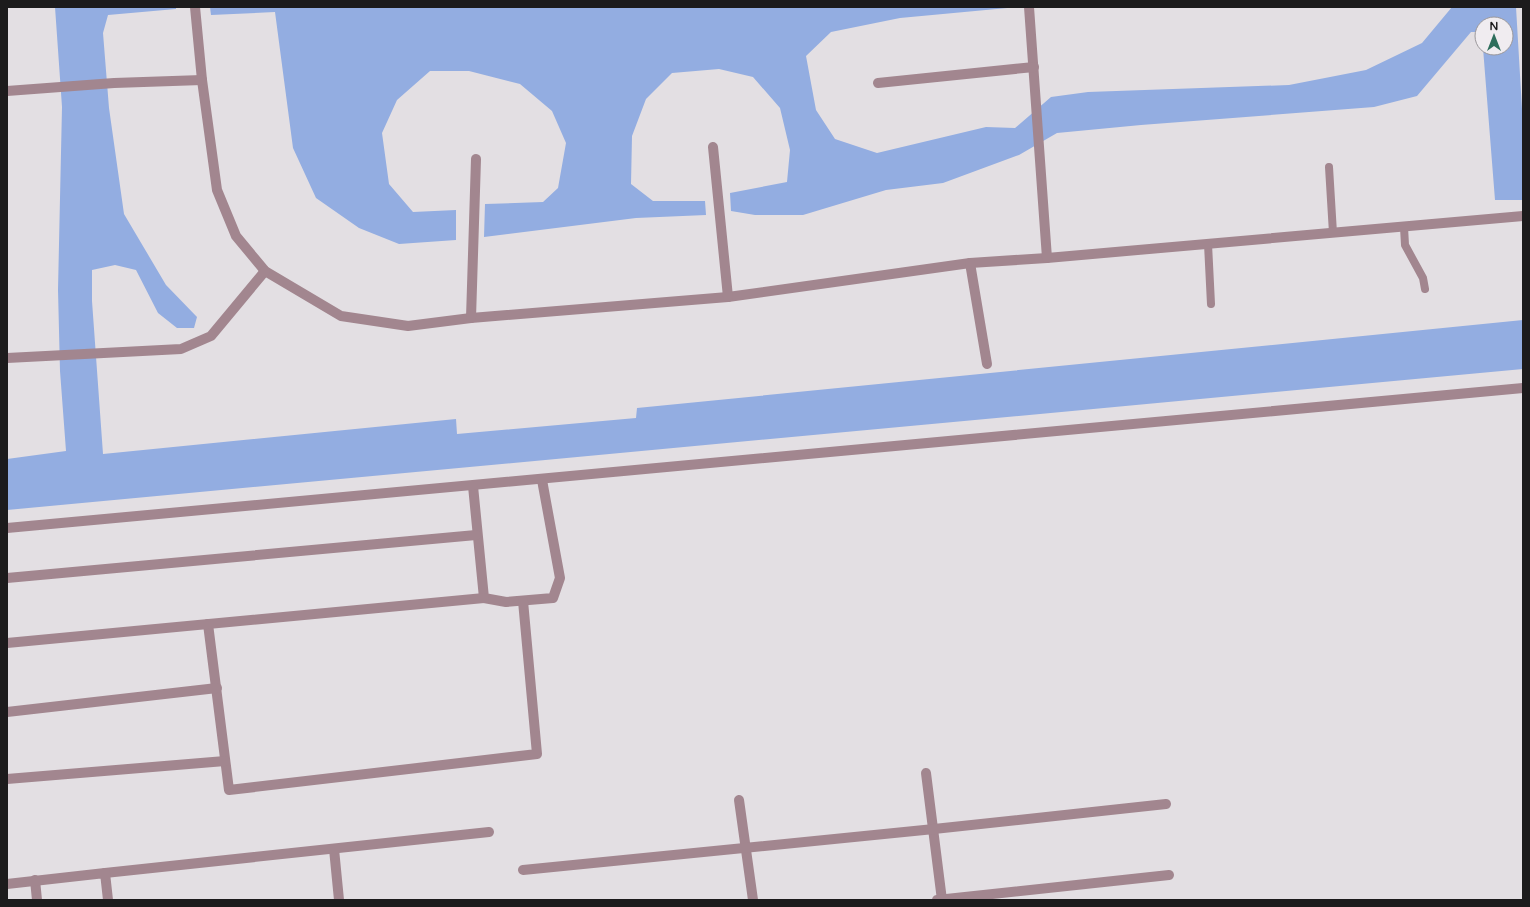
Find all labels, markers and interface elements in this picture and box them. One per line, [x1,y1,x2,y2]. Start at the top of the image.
north arrow [1474,16,1514,56]
text: N [1490,20,1498,33]

